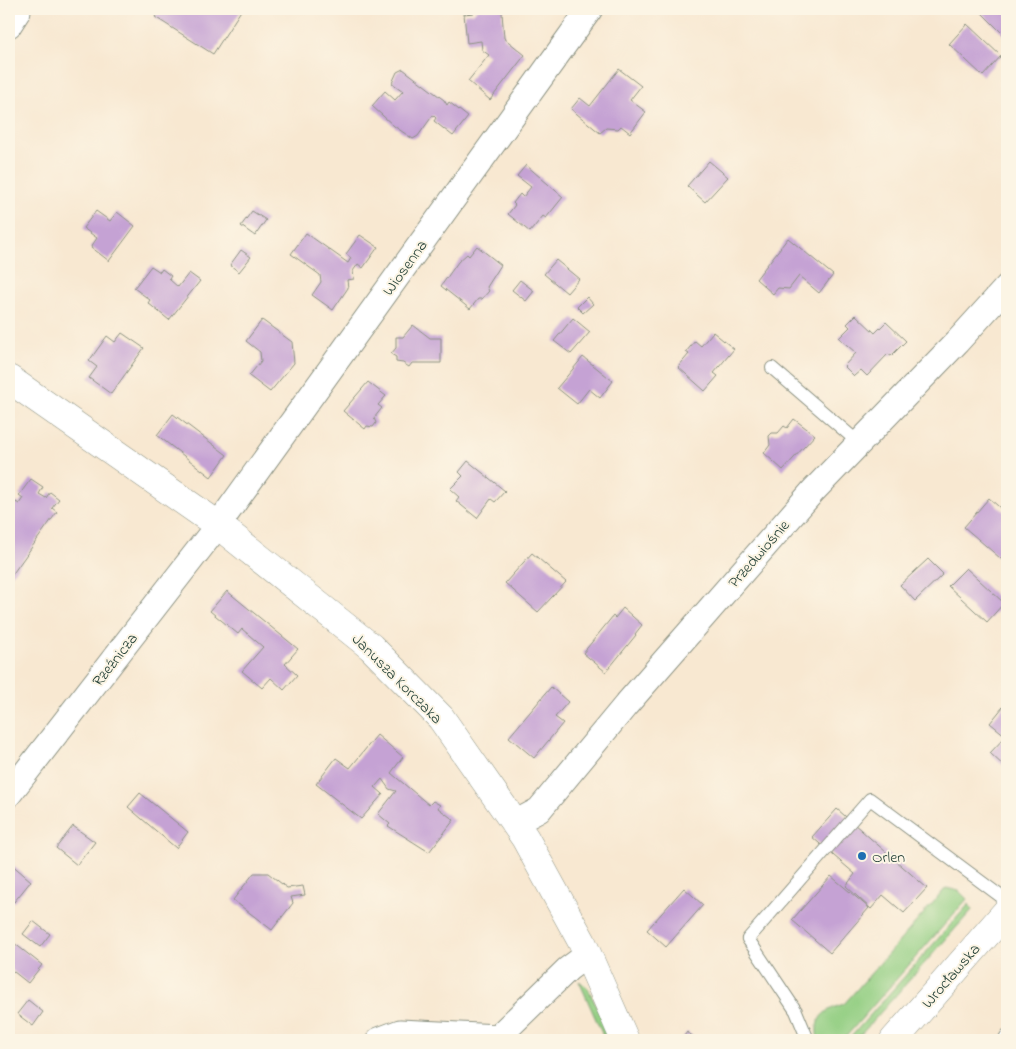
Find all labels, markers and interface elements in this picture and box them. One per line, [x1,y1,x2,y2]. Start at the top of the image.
street label: Wiosenna [377,235,434,301]
street label: Przedwiośnie [723,514,797,594]
street label: Rzeźnicza [87,628,144,692]
street label: Janusza Korczaka [346,628,448,730]
place label: Orlen [872,846,905,870]
marker: Orlen [856,850,868,862]
street label: Wrocławska [916,938,987,1014]

